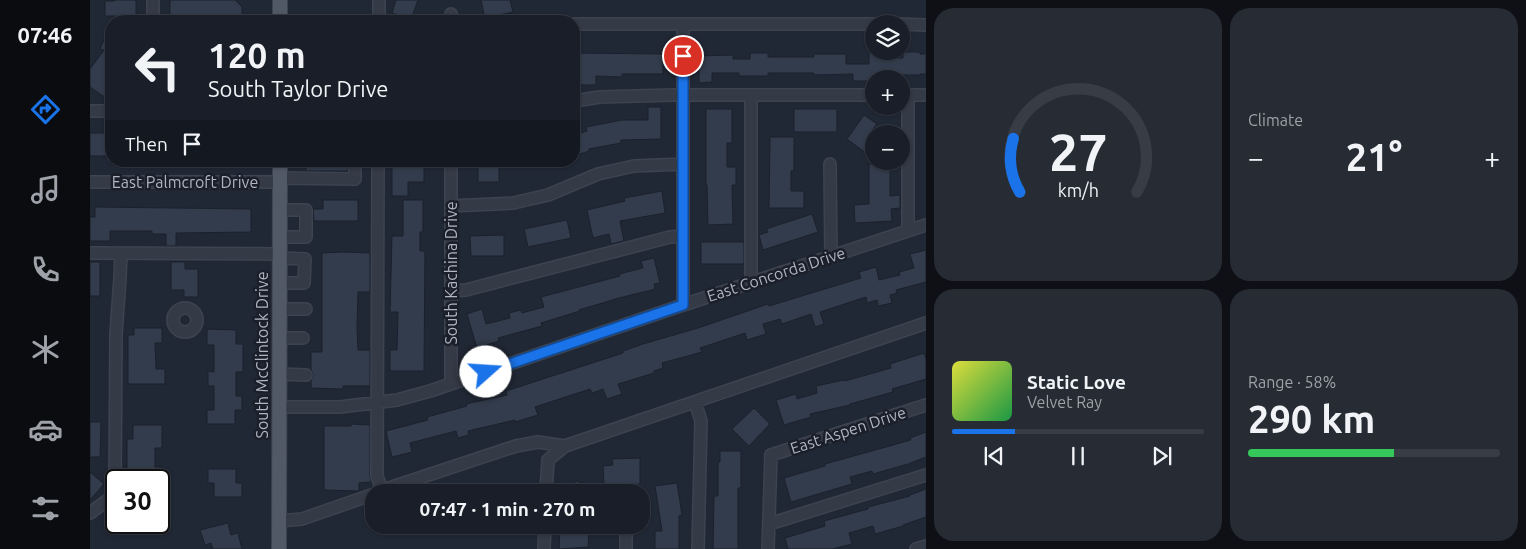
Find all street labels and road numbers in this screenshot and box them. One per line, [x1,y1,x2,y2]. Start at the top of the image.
street label: East Palmcroft Drive [112,173,258,191]
street label: South Kachina Drive [442,201,460,345]
street label: East Concorda Drive [705,243,847,305]
street label: South McClintock Drive [253,272,271,438]
street label: East Aspen Drive [788,403,908,457]

